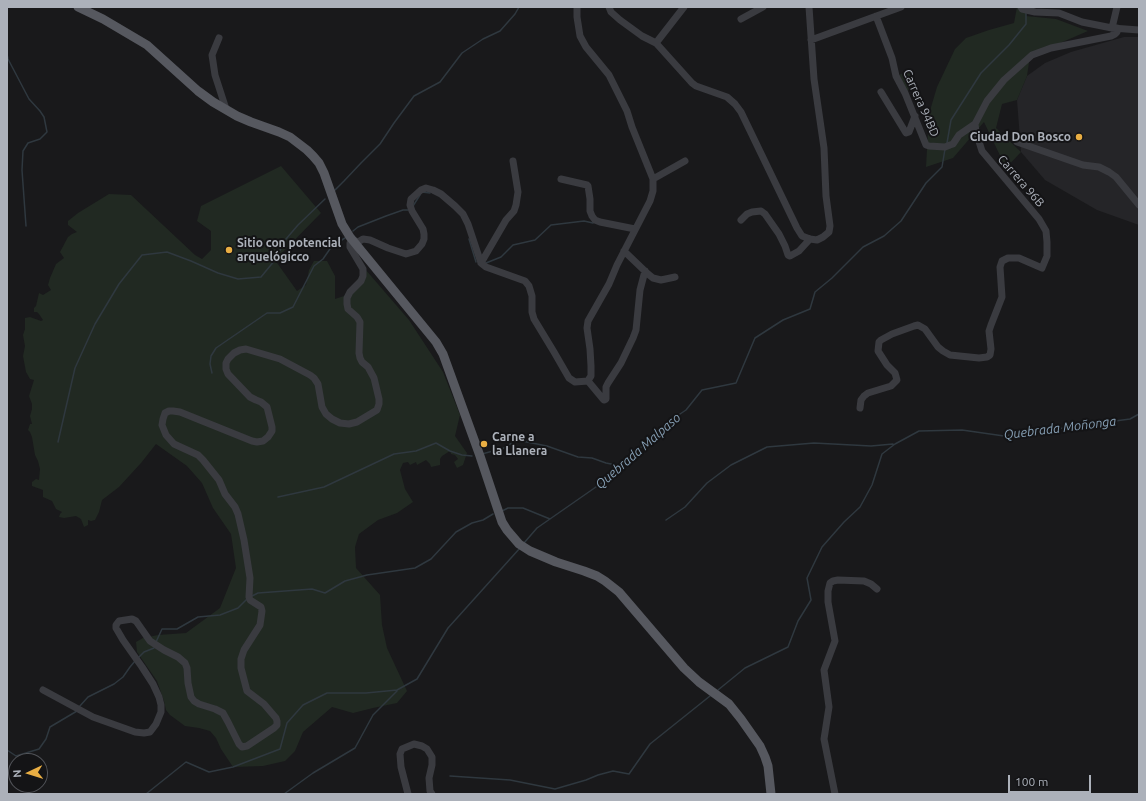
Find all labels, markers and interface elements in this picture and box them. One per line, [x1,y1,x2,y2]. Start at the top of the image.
street label: Carrera 94BD [900,67,942,139]
place label: Ciudad Don Bosco [970,130,1071,144]
marker: Ciudad Don Bosco [1074,132,1084,142]
street label: Carrera 96B [995,152,1047,210]
place label: Sitio con potencial arquelógicco [237,236,341,264]
marker: Sitio con potencial arquelógicco [224,245,234,255]
water label: Quebrada Malpaso [592,410,684,492]
water label: Quebrada Moñonga [1003,413,1117,443]
place label: Carne a la Llanera [492,430,547,458]
marker: Carne a la Llanera [479,439,489,449]
north arrow [8,753,48,793]
scale bar [1010,767,1093,793]
text: N [11,769,23,778]
text: 100 m [1015,775,1048,788]

